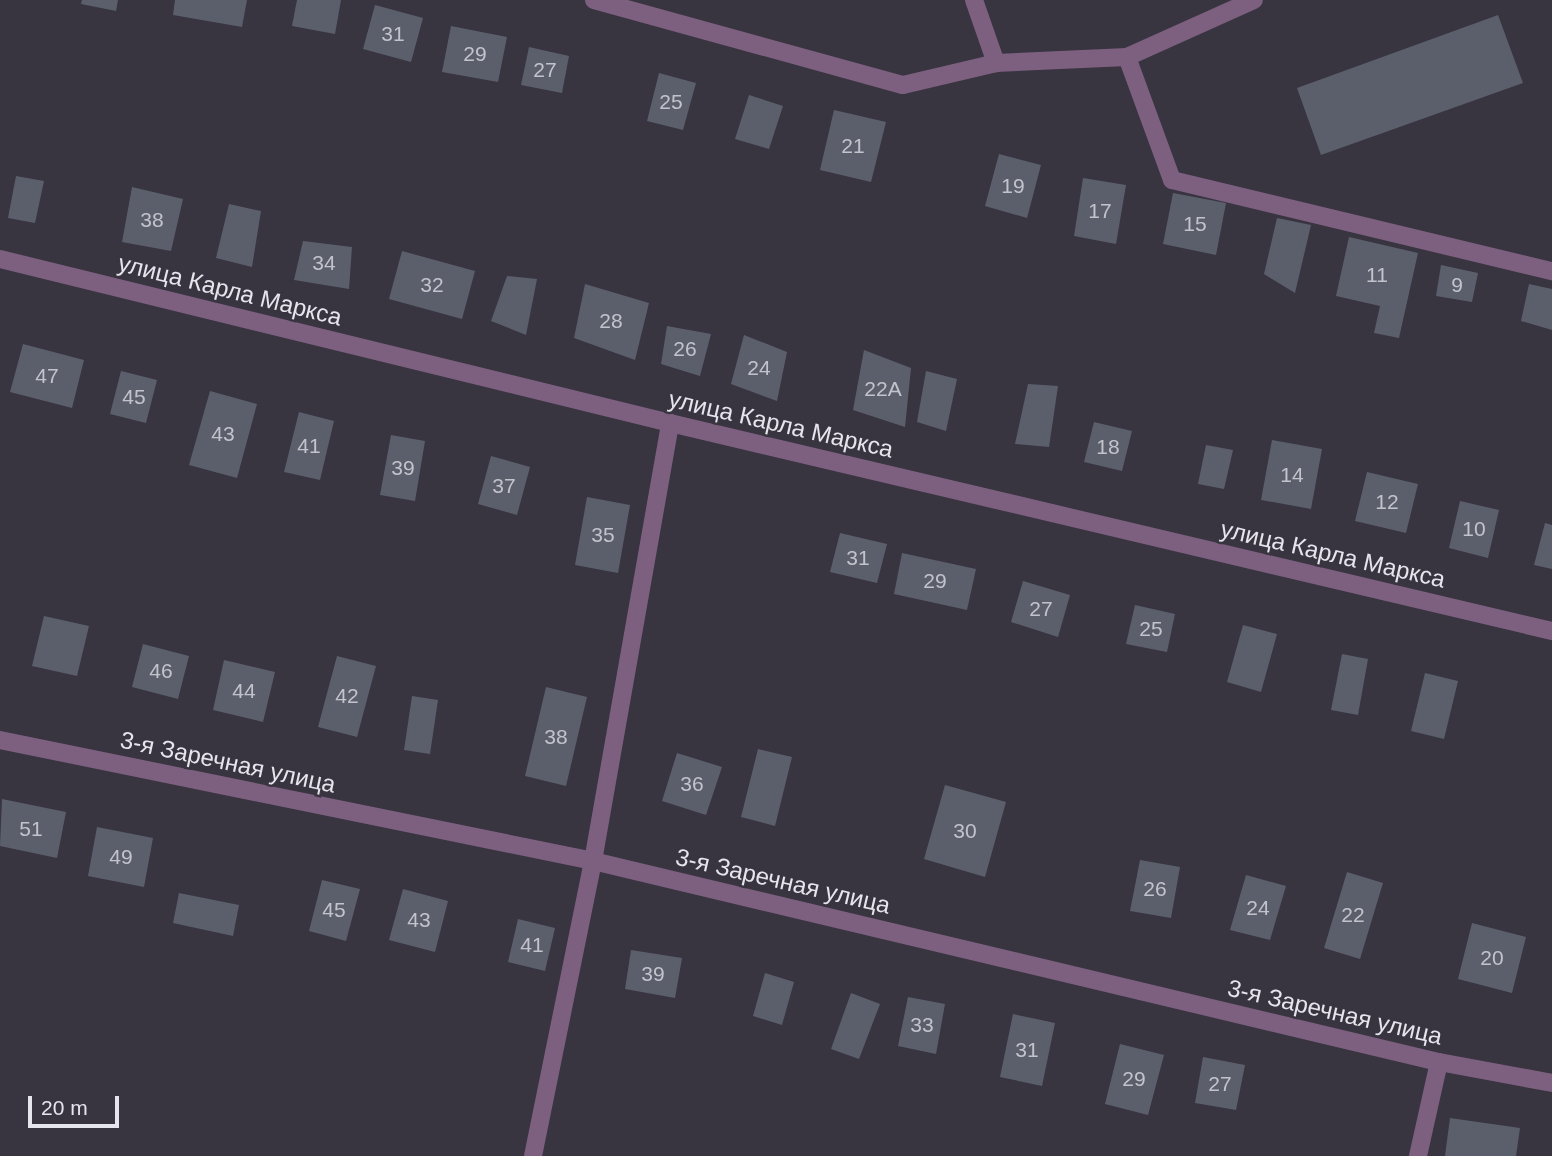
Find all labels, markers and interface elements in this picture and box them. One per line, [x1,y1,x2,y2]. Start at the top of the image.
house number: 31 [381,21,405,47]
house number: 29 [463,41,487,67]
house number: 27 [533,57,557,83]
house number: 25 [659,89,683,115]
house number: 21 [841,133,865,159]
house number: 19 [1001,173,1025,199]
house number: 17 [1088,198,1112,224]
house number: 38 [140,207,164,233]
house number: 15 [1183,211,1207,237]
street label: улица Карла Маркса [115,248,345,332]
house number: 34 [312,250,336,276]
house number: 11 [1366,262,1388,288]
house number: 32 [420,272,444,298]
house number: 9 [1451,272,1463,298]
house number: 28 [599,308,623,334]
house number: 26 [673,336,697,362]
house number: 24 [747,355,771,381]
house number: 47 [35,363,59,389]
house number: 22А [864,376,902,402]
house number: 45 [122,384,146,410]
street label: улица Карла Маркса [666,384,896,464]
house number: 43 [211,421,235,447]
house number: 41 [297,433,321,459]
house number: 18 [1096,434,1120,460]
house number: 39 [391,455,415,481]
house number: 14 [1280,462,1304,488]
house number: 37 [492,473,516,499]
house number: 12 [1375,489,1399,515]
street label: улица Карла Маркса [1218,514,1448,594]
house number: 10 [1462,516,1486,542]
house number: 35 [591,522,615,548]
house number: 31 [846,545,870,571]
house number: 29 [923,568,947,594]
house number: 27 [1029,596,1053,622]
house number: 25 [1139,616,1163,642]
house number: 46 [149,658,173,684]
house number: 44 [232,678,256,704]
house number: 42 [335,683,359,709]
house number: 38 [544,724,568,750]
street label: 3-я Заречная улица [118,725,338,799]
house number: 36 [680,771,704,797]
house number: 51 [19,816,43,842]
house number: 30 [953,818,977,844]
street label: 3-я Заречная улица [673,842,893,920]
house number: 49 [109,844,133,870]
house number: 26 [1143,876,1167,902]
house number: 24 [1246,895,1270,921]
house number: 45 [322,897,346,923]
house number: 22 [1341,902,1365,928]
house number: 43 [407,907,431,933]
house number: 41 [520,932,544,958]
house number: 20 [1480,945,1504,971]
house number: 39 [641,961,665,987]
street label: 3-я Заречная улица [1225,973,1445,1051]
house number: 33 [910,1012,934,1038]
house number: 31 [1015,1037,1039,1063]
house number: 29 [1122,1066,1146,1092]
house number: 27 [1208,1071,1232,1097]
scale bar [32,1082,122,1126]
text: 20 m [41,1096,88,1119]

